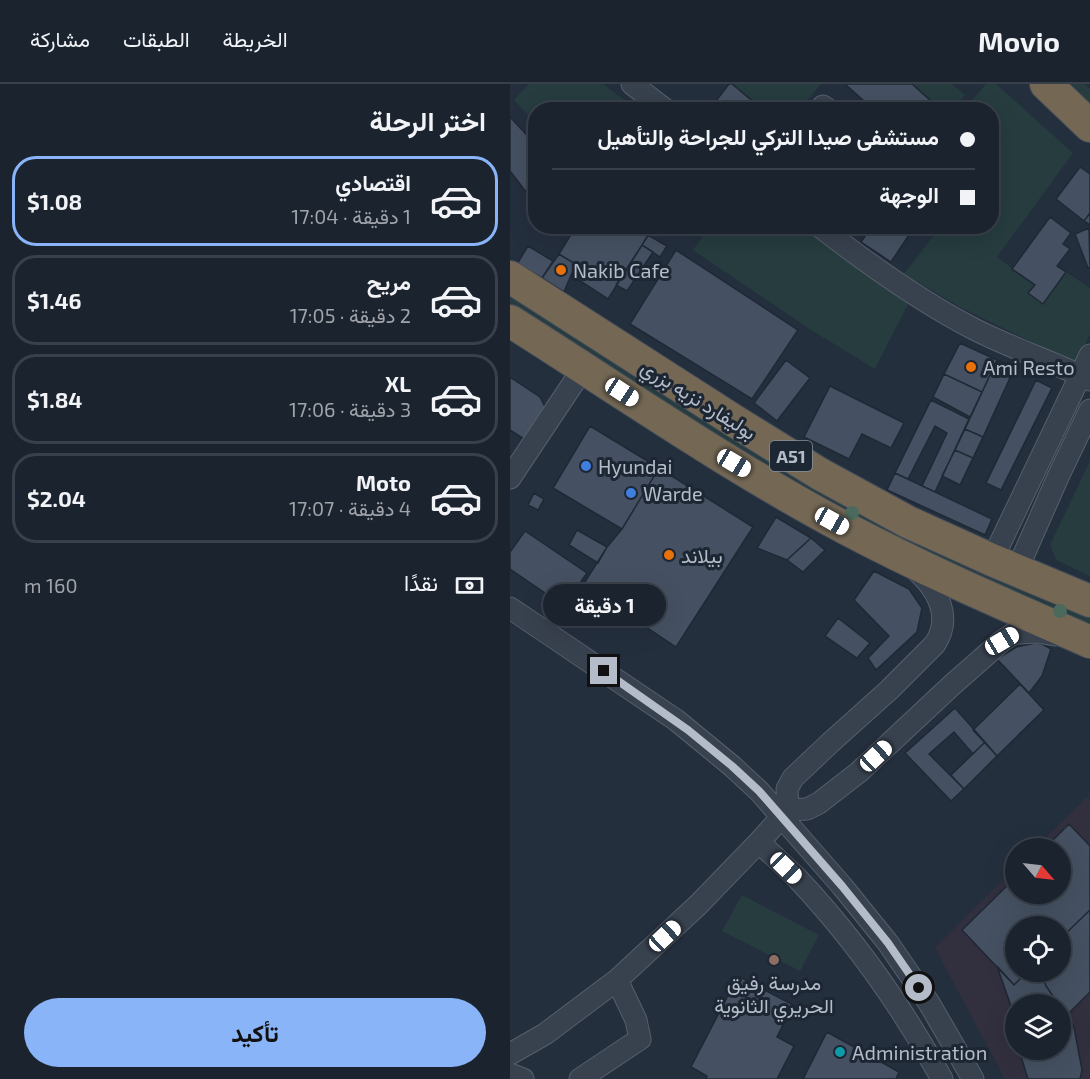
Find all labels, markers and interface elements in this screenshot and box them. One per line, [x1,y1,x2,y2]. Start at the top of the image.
text: Movio [978,24,1060,58]
text: مشاركة [30,26,90,51]
text: الطبقات [123,26,190,51]
text: الخريطة [223,26,288,51]
text: اختر الرحلة [369,104,486,136]
text: مستشفى صيدا التركي للجراحة والتأهيل [598,123,939,149]
text: اقتصادي [335,169,411,195]
icon: car [429,174,483,228]
text: الوجهة [879,181,939,207]
text: $1.08 [27,188,82,214]
text: 1 دقيقة · 17:04 [291,204,411,228]
place label: Nakib Cafe [573,258,670,282]
marker: Nakib Cafe [554,263,568,277]
text: مريح [367,268,411,294]
icon: car [429,273,483,327]
text: $1.46 [27,287,82,313]
text: 2 دقيقة · 17:05 [290,303,411,327]
street label: بوليفارد نزيه بزري [634,354,761,449]
place label: Ami Resto [983,355,1075,379]
marker: Ami Resto [964,360,978,374]
text: XL [385,370,411,396]
icon: car [429,372,483,426]
car [602,375,642,409]
text: $1.84 [27,386,82,412]
text: 3 دقيقة · 17:06 [289,397,411,421]
road number: A51 [770,441,812,471]
car [714,446,754,480]
place label: Hyundai [598,454,672,478]
marker: Hyundai [579,459,593,473]
text: Moto [356,469,411,495]
icon: car [429,471,483,525]
place label: Warde [643,481,703,505]
text: $2.04 [27,485,86,511]
marker: Warde [624,486,638,500]
text: 4 دقيقة · 17:07 [289,496,411,520]
car [812,504,852,538]
place label: بيلاند [681,543,723,568]
marker: بيلاند [662,548,676,562]
text: نقدًا [404,569,438,595]
icon: cash [453,569,486,602]
text: 160 m [24,573,77,597]
callout: 1 دقيقة [542,584,666,626]
text: 1 دقيقة [574,593,635,617]
car [982,624,1022,658]
route end [590,657,617,684]
car [857,737,895,775]
north arrow [1005,838,1071,904]
map controls [1005,838,1071,1060]
car [767,849,805,887]
button: locate [1005,916,1071,982]
car [646,917,684,955]
marker: مدرسة رفيق الحريري الثانوية [767,953,781,967]
place label: مدرسة رفيق الحريري الثانوية [714,970,834,1023]
route start [905,974,932,1001]
button: layers [1005,994,1071,1060]
button: تأكيد [24,998,486,1067]
place label: Administration [852,1040,987,1064]
marker: Administration [833,1045,847,1059]

